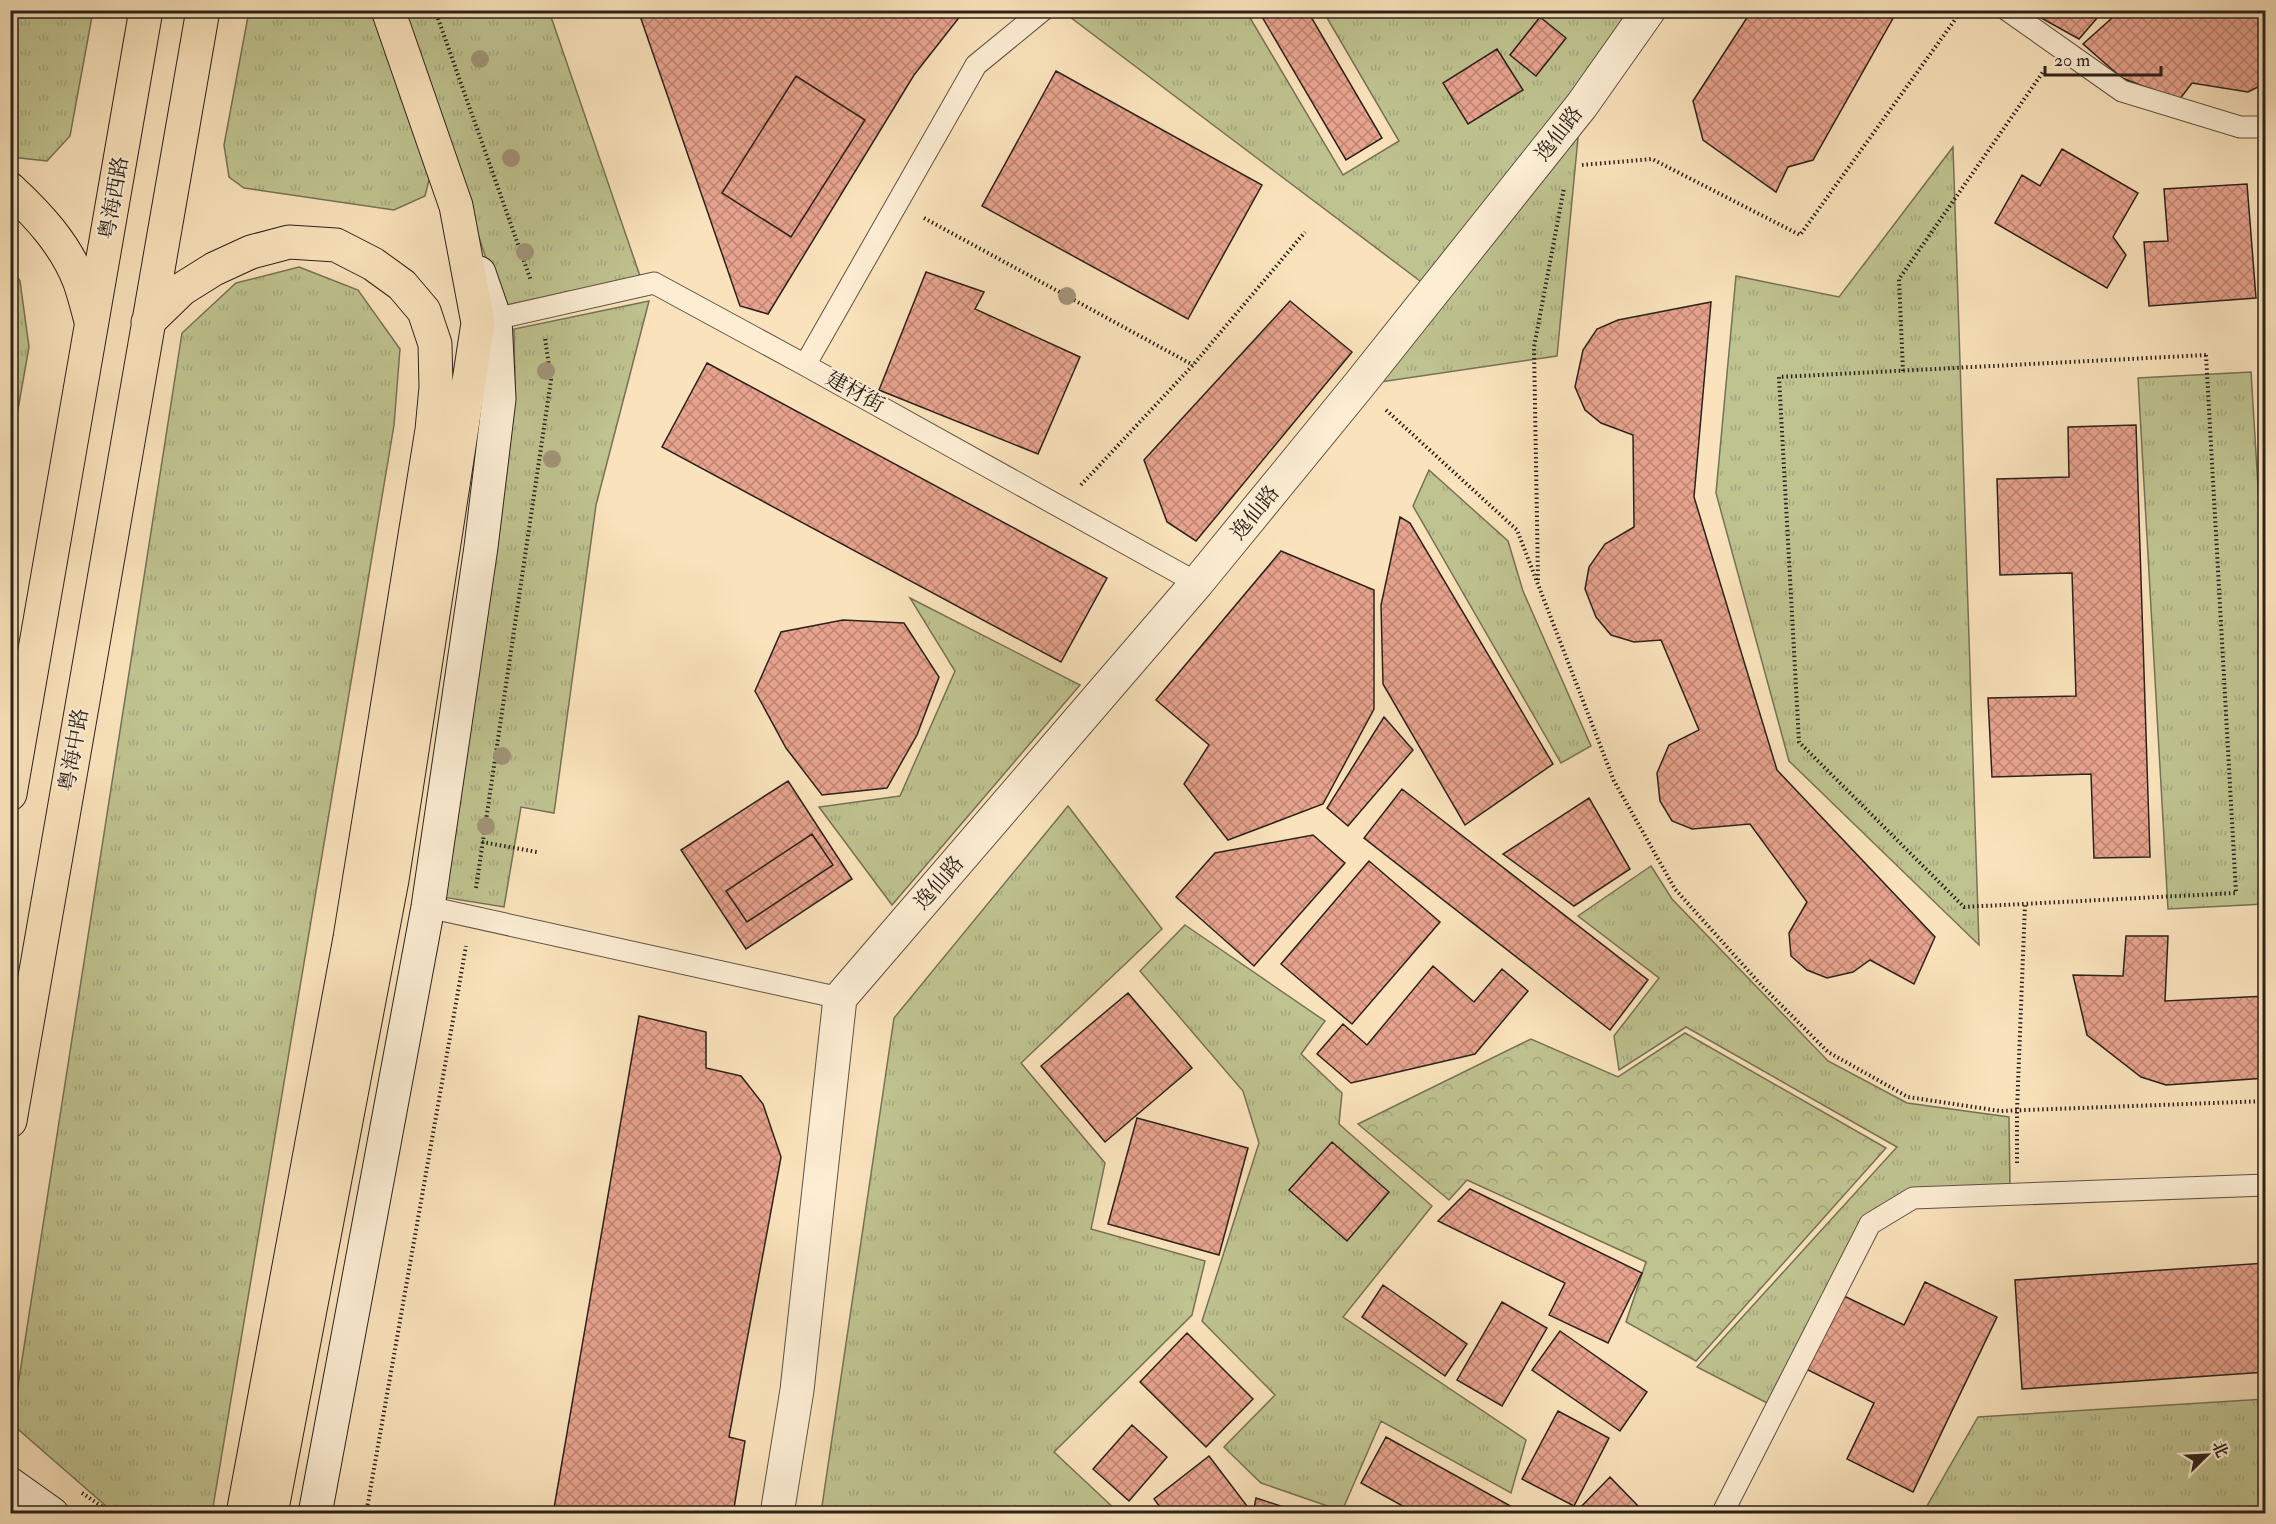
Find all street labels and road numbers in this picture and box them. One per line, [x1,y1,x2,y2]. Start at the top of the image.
street label: 逸仙路 [1529,101,1589,167]
street label: 粤海西路 [93,154,135,242]
street label: 建材街 [821,365,889,419]
street label: 逸仙路 [1225,480,1285,546]
street label: 粤海中路 [53,706,95,794]
street label: 逸仙路 [908,850,970,916]

